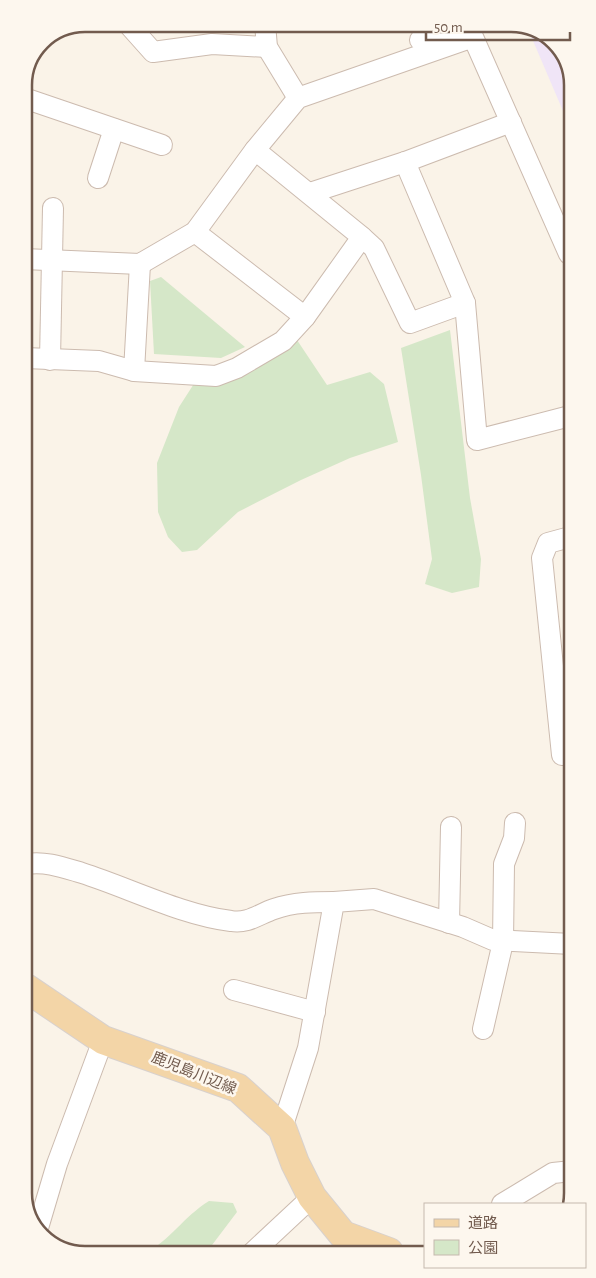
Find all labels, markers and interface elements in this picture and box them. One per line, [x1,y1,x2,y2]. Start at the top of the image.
scale bar [426,10,570,42]
text: 50 m [434,20,463,35]
street label: 鹿児島川辺線 [149,1049,239,1097]
legend [424,1203,586,1268]
text: 道路 [468,1215,498,1231]
text: 公園 [468,1240,498,1256]

